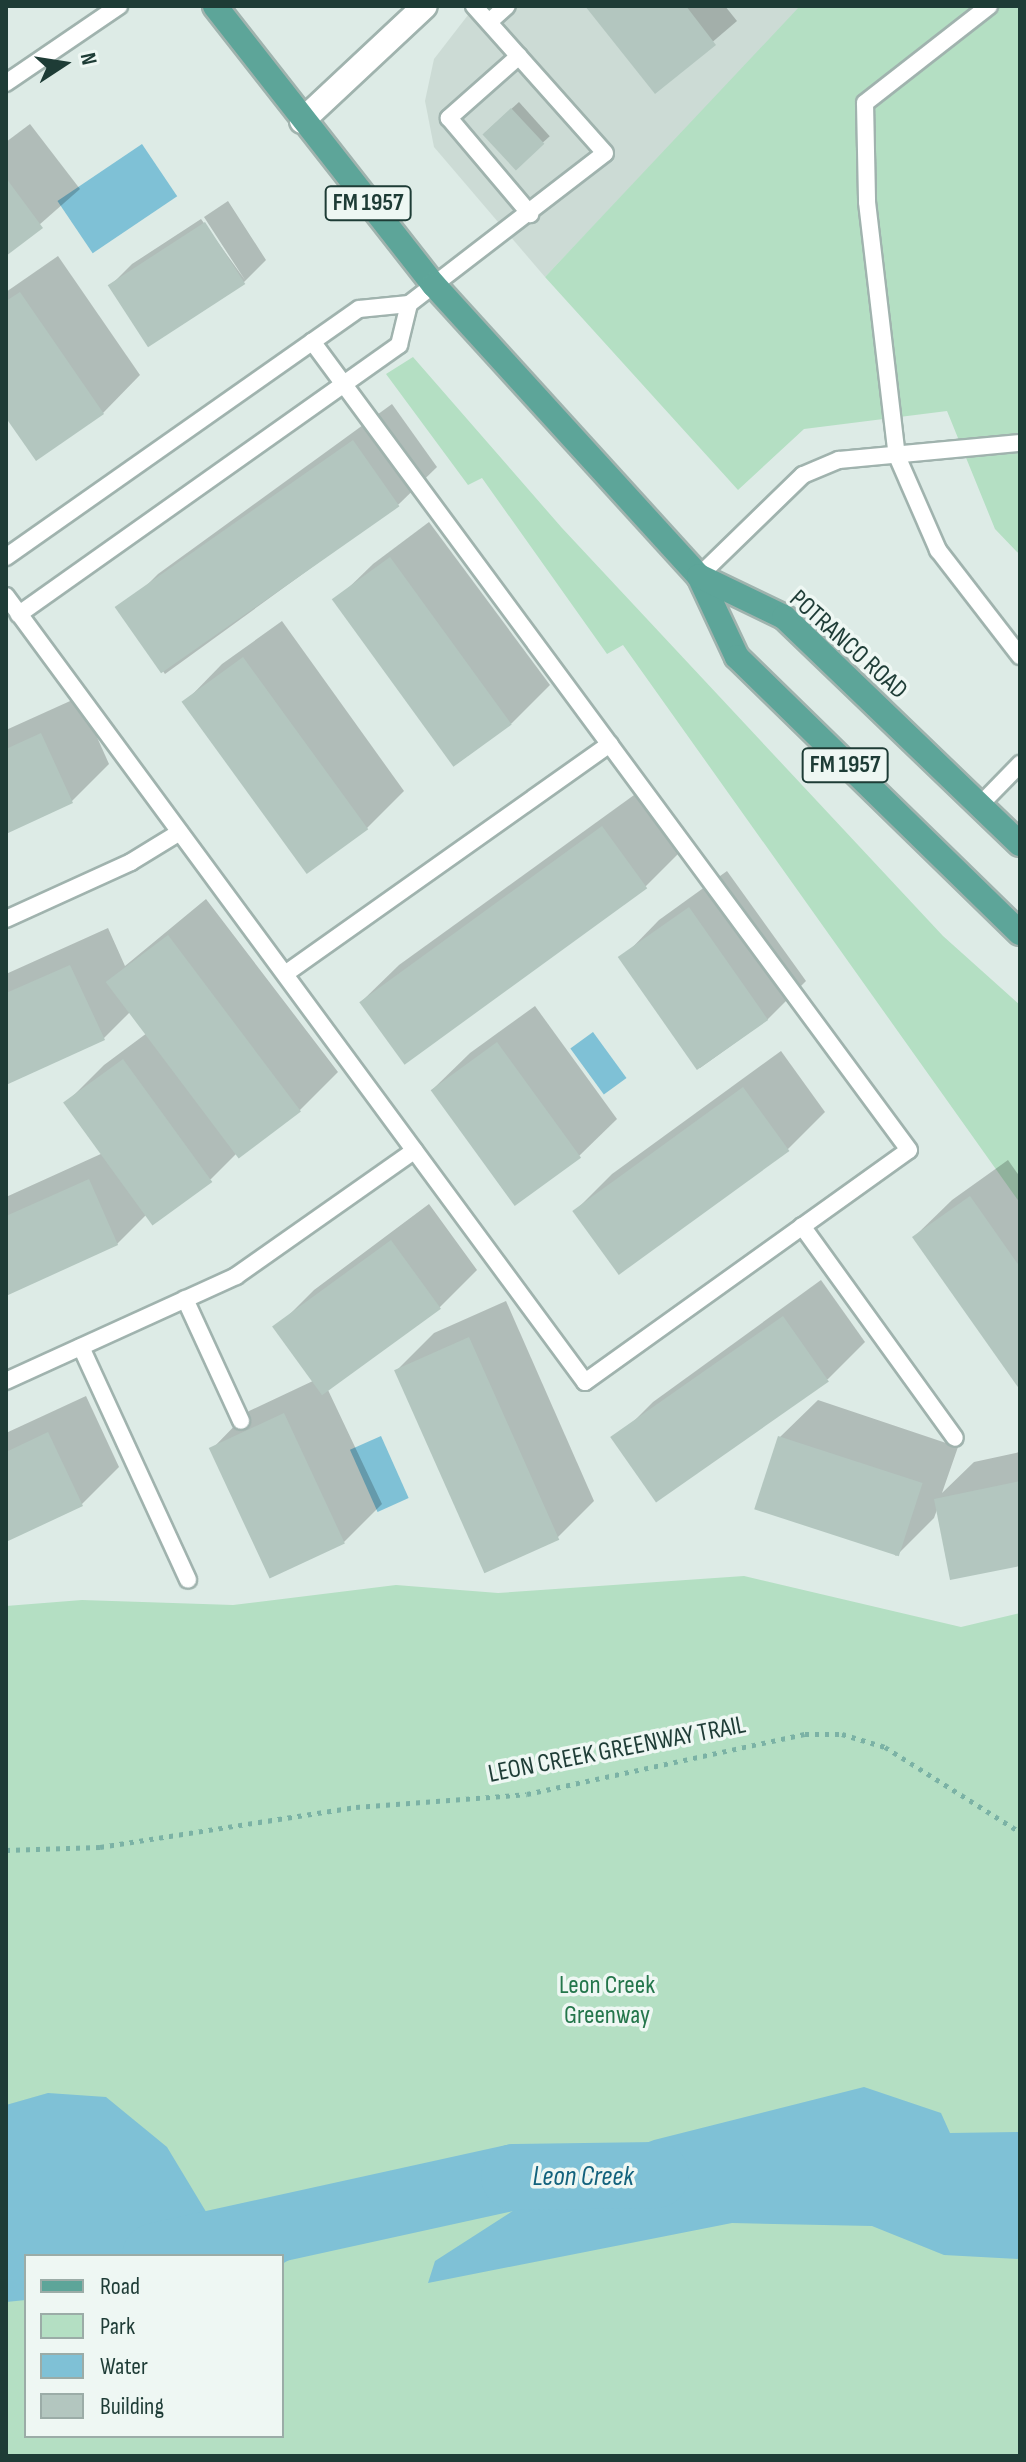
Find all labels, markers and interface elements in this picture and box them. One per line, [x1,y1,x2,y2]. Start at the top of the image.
north arrow [24,24,104,104]
text: N [74,50,102,67]
road number: FM 1957 [324,183,412,223]
street label: POTRANCO ROAD [783,584,913,706]
road number: FM 1957 [801,745,889,785]
street label: LEON CREEK GREENWAY TRAIL [486,1710,748,1790]
park label: Leon Creek Greenway [559,1970,655,2032]
water label: Leon Creek [532,2160,634,2194]
legend [24,2254,284,2438]
text: Road [100,2272,140,2301]
text: Park [100,2312,135,2341]
text: Water [100,2352,148,2381]
text: Building [100,2392,164,2421]

